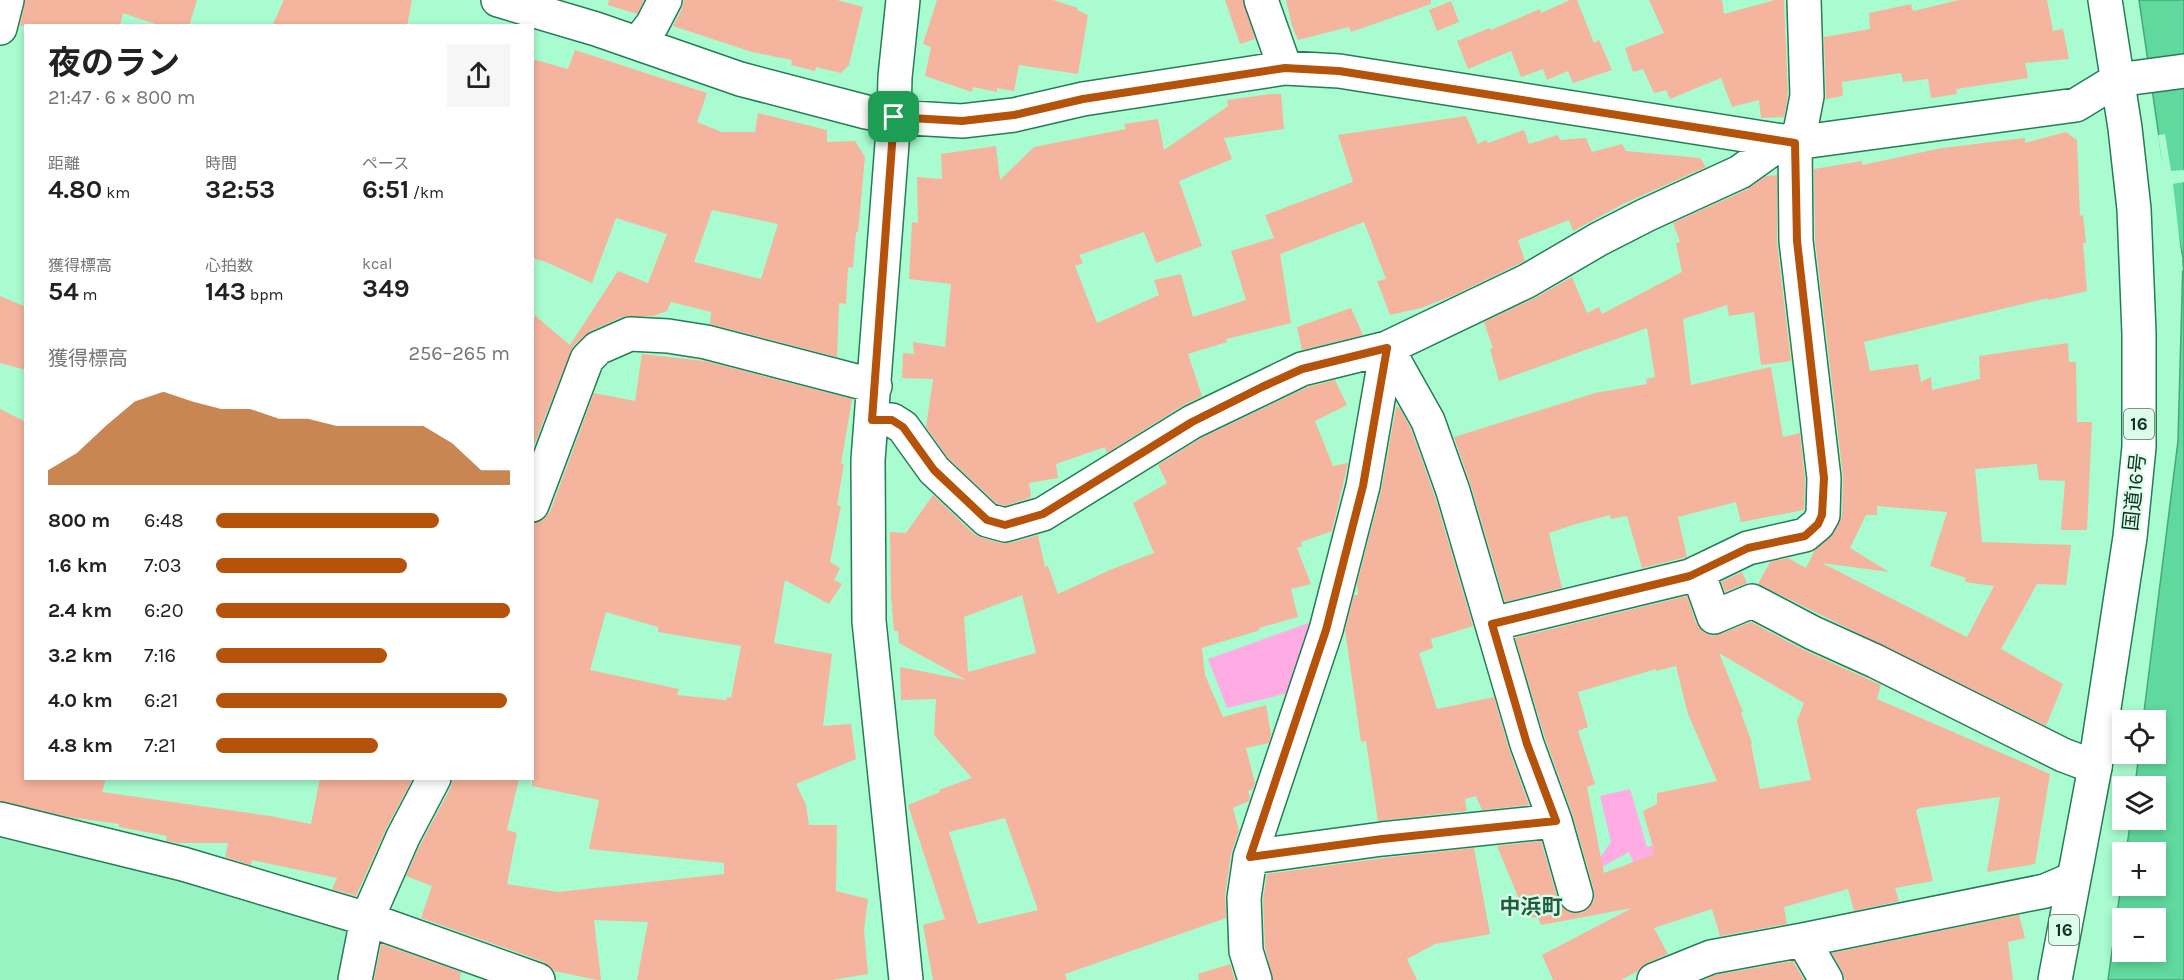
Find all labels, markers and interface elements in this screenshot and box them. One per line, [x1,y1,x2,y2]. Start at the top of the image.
text: 夜のラン [48,44,180,82]
button: share [447,44,510,107]
text: 21:47 · 6 × 800 m [48,86,195,109]
pin [868,91,919,142]
icon: arrive [877,100,910,133]
text: 距離 [48,154,80,173]
text: 時間 [205,154,237,173]
text: ペース [362,154,409,173]
text: 4.80 [48,174,102,205]
text: 32:53 [205,174,275,205]
text: 6:51 [362,174,409,205]
text: km [102,183,130,202]
text: /km [409,183,444,202]
text: kcal [362,254,393,273]
text: 獲得標高 [48,256,112,275]
text: 心拍数 [205,256,253,275]
text: 349 [362,273,410,304]
text: 54 [48,276,79,307]
text: 143 [205,276,246,307]
text: m [79,285,97,304]
text: bpm [246,285,284,304]
text: 256–265 m [408,342,510,365]
text: 獲得標高 [48,347,128,370]
road number: 16 [2124,409,2154,439]
street label: 国道16号 [2119,452,2150,532]
text: 800 m [48,509,110,532]
text: 6:48 [144,509,184,532]
text: 1.6 km [48,554,107,577]
text: 7:03 [144,554,182,577]
text: 2.4 km [48,599,112,622]
text: 6:20 [144,599,184,622]
text: 3.2 km [48,644,113,667]
text: 7:16 [144,644,176,667]
text: 4.0 km [48,689,113,712]
text: 6:21 [144,689,178,712]
map controls [2112,710,2166,962]
button: locate [2112,710,2166,764]
text: 4.8 km [48,734,113,757]
text: 7:21 [144,734,176,757]
button: layers [2112,776,2166,830]
button: + [2112,842,2166,896]
district label: 中浜町 [1500,895,1563,919]
button: − [2112,908,2166,962]
road number: 16 [2049,915,2079,945]

